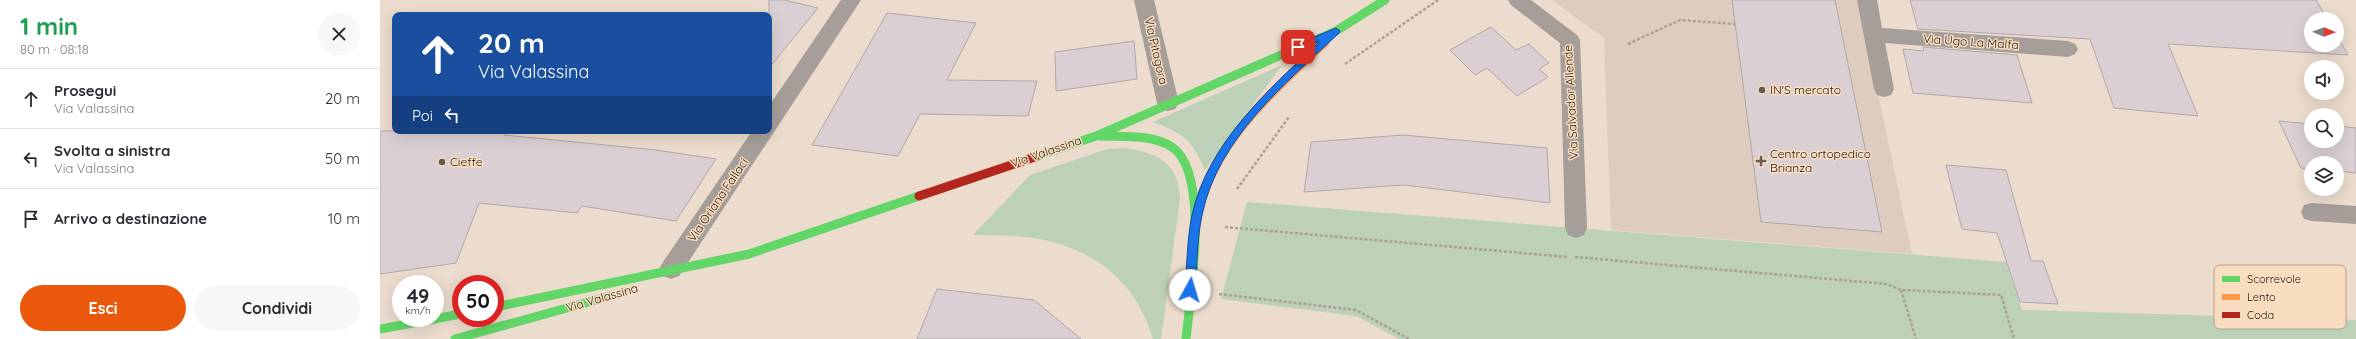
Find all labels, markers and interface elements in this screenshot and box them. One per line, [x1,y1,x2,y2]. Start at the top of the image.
text: 1 min [20,11,78,41]
north arrow [2304,12,2344,52]
map controls [2304,12,2344,196]
button: close [318,13,360,55]
street label: Via Pitagora [1141,16,1171,86]
text: 20 m [478,25,545,60]
icon: ahead [412,28,464,80]
pin [1281,30,1315,64]
street label: Via Ugo La Malfa [1923,31,2019,52]
icon: arrive [1287,36,1309,58]
text: 80 m · 08:18 [20,41,89,57]
street label: Via Salvador Allende [1560,44,1581,160]
text: Via Valassina [478,60,589,83]
button: sound [2304,60,2344,100]
text: Prosegui [54,81,116,100]
place label: IN'S mercato [1770,82,1841,97]
marker: IN'S mercato [1757,85,1767,95]
icon: ahead [20,88,42,110]
text: 20 m [325,89,360,108]
text: Via Valassina [54,100,134,116]
icon: left [441,104,463,126]
text: Poi [412,106,433,125]
button: search [2304,108,2344,148]
street label: Via Valassina [1008,132,1083,171]
text: Svolta a sinistra [54,141,170,160]
place label: Centro ortopedico Brianza [1770,146,1871,175]
icon: left [20,148,42,170]
text: 50 m [325,149,360,168]
place label: Cieffe [450,154,483,169]
street label: Via Oriana Fallaci [684,155,751,244]
marker: Centro ortopedico Brianza [1755,155,1767,167]
button: layers [2304,156,2344,196]
marker: Cieffe [437,157,447,167]
text: Via Valassina [54,160,134,176]
icon: arrive [20,208,42,230]
text: Arrivo a destinazione [54,209,207,228]
text: 10 m [328,209,360,228]
legend [2214,265,2346,329]
position arrow [1169,269,1211,311]
text: Scorrevole [2247,272,2301,286]
speed limit sign: 50 [452,275,504,327]
street label: Via Valassina [564,280,640,315]
text: 49 [407,283,429,308]
button: Esci [20,285,186,331]
button: Condividi [194,285,360,331]
text: Lento [2247,290,2276,304]
text: km/h [405,304,431,317]
text: Coda [2247,308,2274,322]

